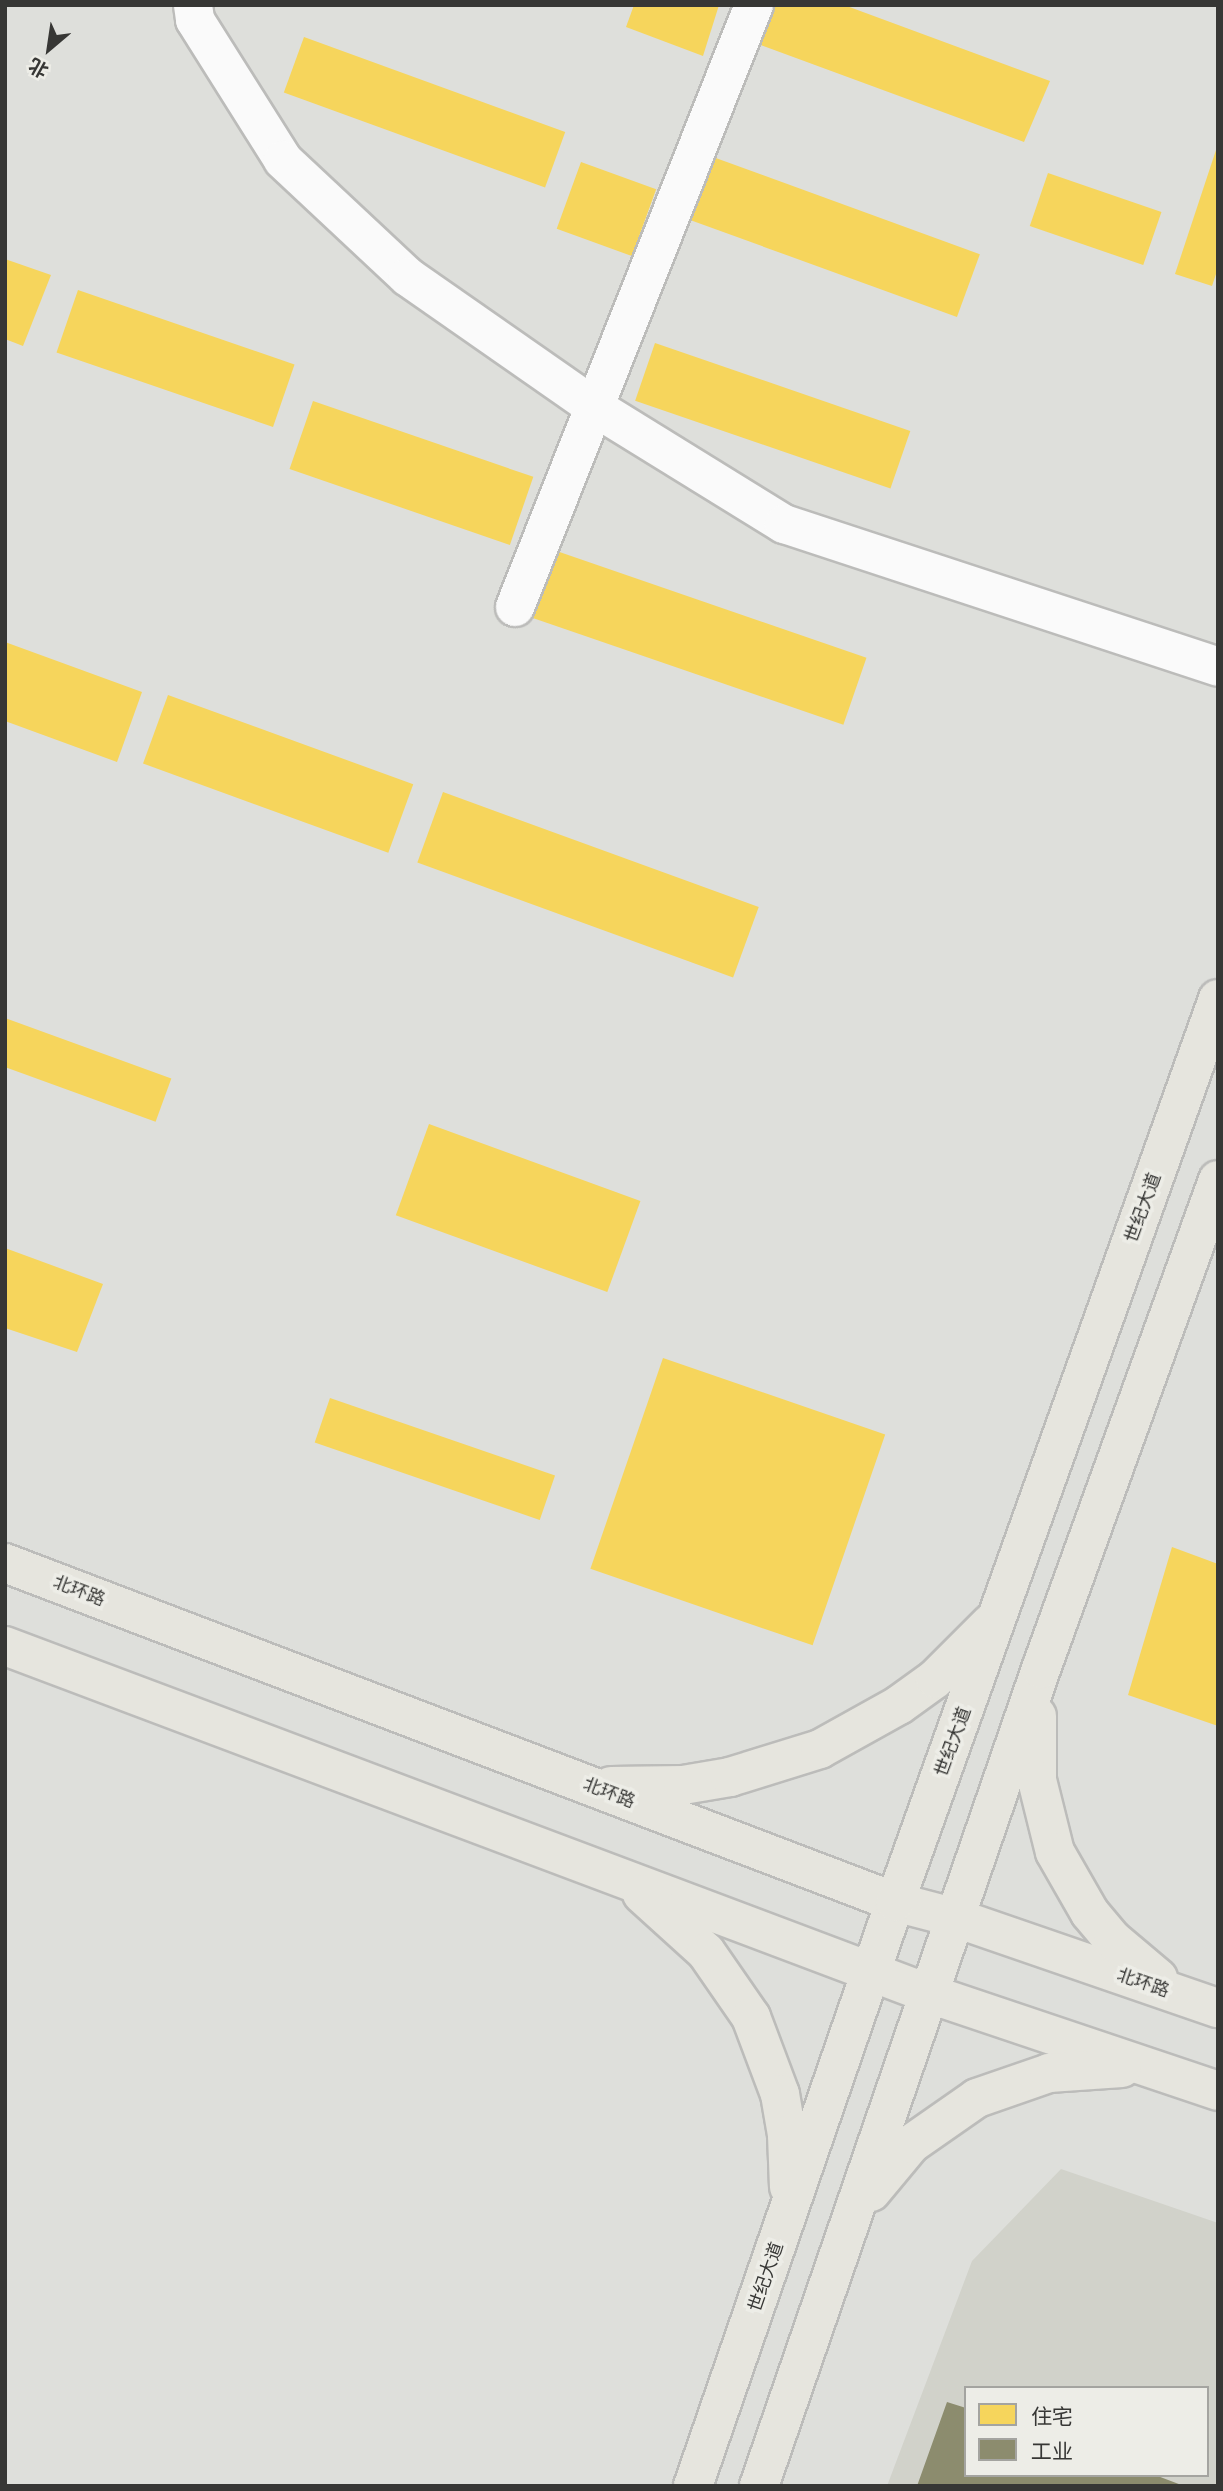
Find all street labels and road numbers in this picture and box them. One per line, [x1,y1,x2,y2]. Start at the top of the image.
street label: 世纪大道 [1121,1170,1165,1246]
street label: 北环路 [50,1571,108,1611]
street label: 世纪大道 [931,1704,975,1780]
street label: 北环路 [580,1773,638,1813]
street label: 北环路 [1114,1964,1172,2002]
street label: 世纪大道 [744,2239,788,2315]

